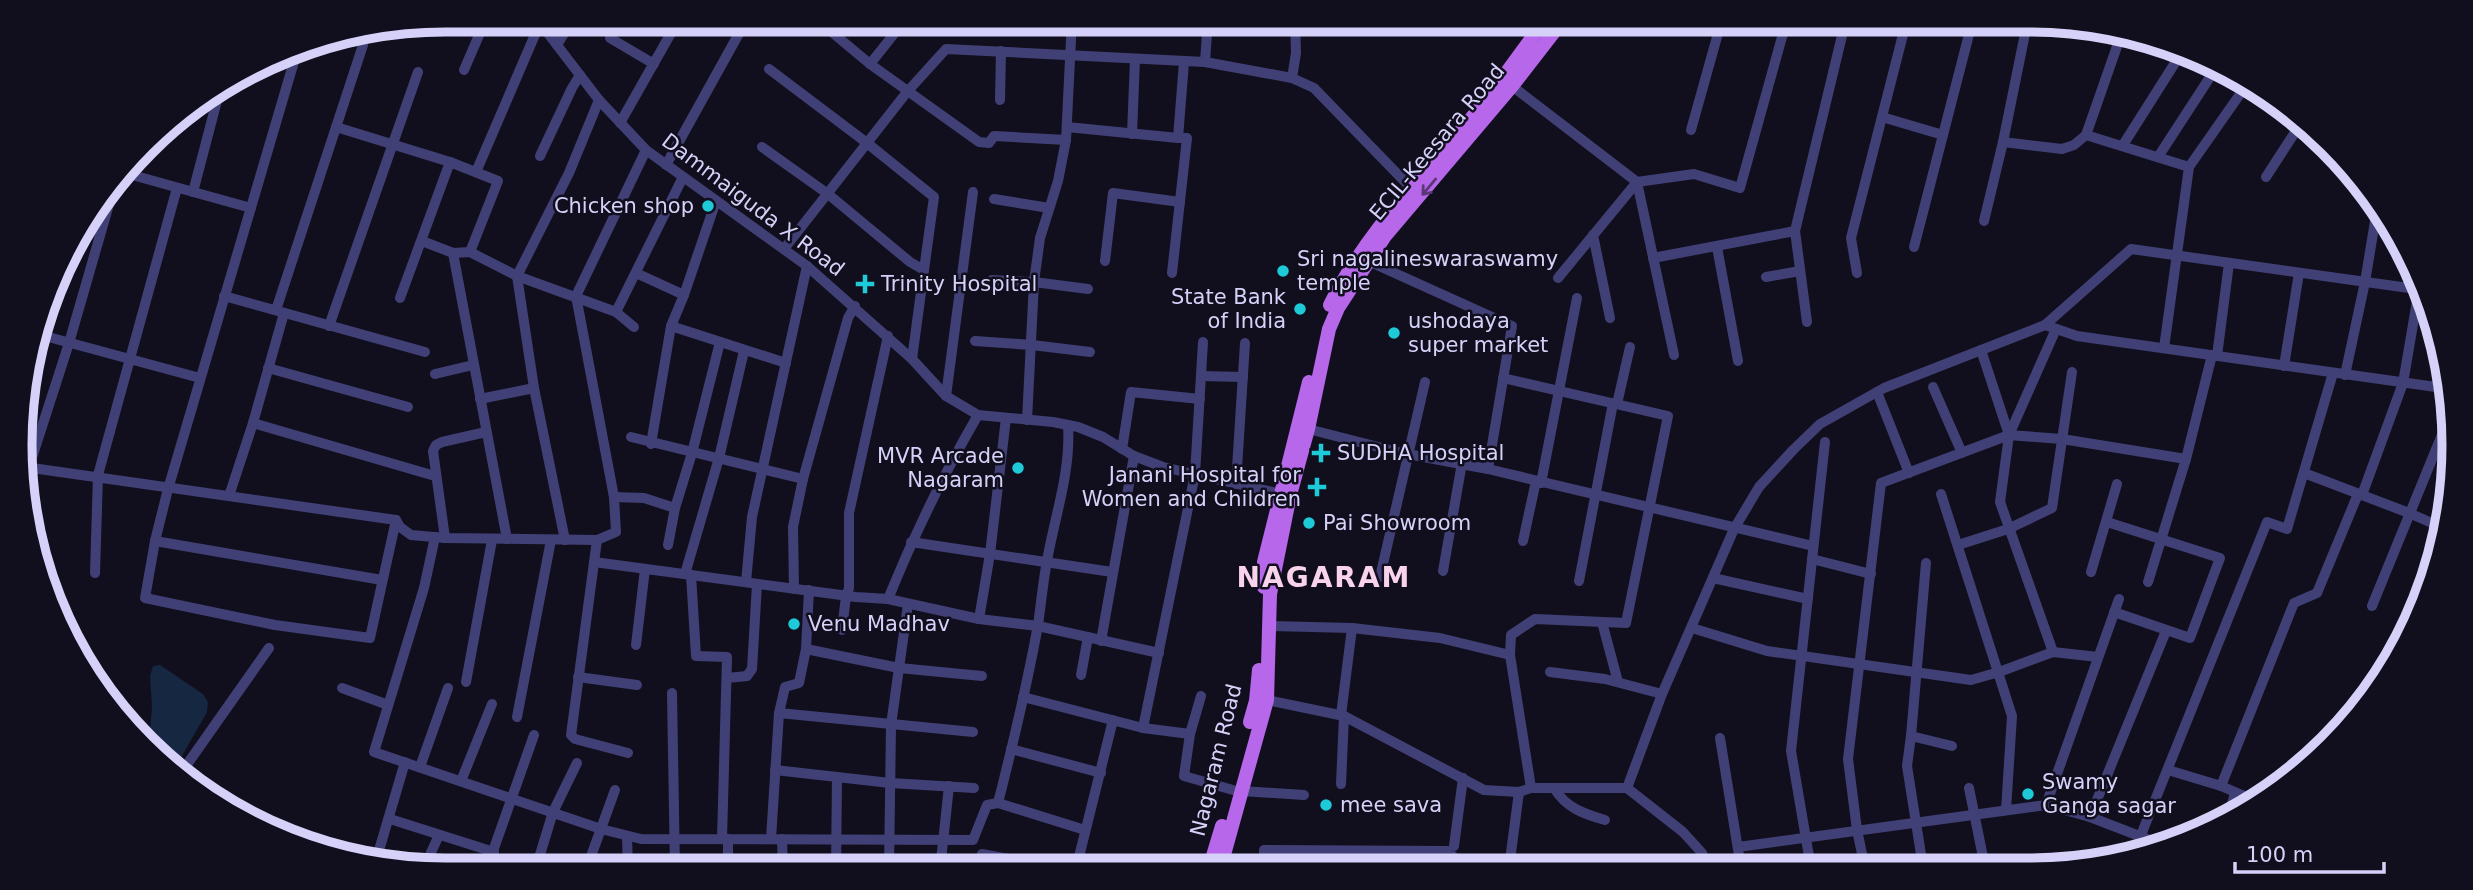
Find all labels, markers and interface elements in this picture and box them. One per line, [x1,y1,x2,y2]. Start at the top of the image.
street label: ECIL-Keesara Road [1365,59,1509,225]
street label: Dammaiguda X Road [657,129,849,281]
one-way arrow [1421,177,1436,195]
place label: Chicken shop [554,194,694,218]
marker: Chicken shop [700,198,716,214]
place label: Sri nagalineswaraswamy temple [1297,247,1558,295]
marker: Sri nagalineswaraswamy temple [1275,263,1291,279]
place label: Trinity Hospital [880,272,1037,296]
marker: Trinity Hospital [855,274,875,294]
place label: State Bank of India [1171,285,1287,333]
marker: State Bank of India [1292,301,1308,317]
place label: ushodaya super market [1408,309,1548,357]
marker: ushodaya super market [1386,325,1402,341]
place label: SUDHA Hospital [1337,441,1504,465]
marker: SUDHA Hospital [1311,443,1331,463]
place label: MVR Arcade Nagaram [877,444,1004,492]
marker: MVR Arcade Nagaram [1010,460,1026,476]
place label: Janani Hospital for Women and Children [1082,463,1301,511]
marker: Janani Hospital for Women and Children [1307,477,1327,497]
place label: Pai Showroom [1323,511,1471,535]
marker: Pai Showroom [1301,515,1317,531]
district label: NAGARAM [1237,561,1411,594]
place label: Venu Madhav [808,612,950,636]
marker: Venu Madhav [786,616,802,632]
street label: Nagaram Road [1185,681,1247,839]
place label: Swamy Ganga sagar [2042,770,2176,818]
marker: Swamy Ganga sagar [2020,786,2036,802]
place label: mee sava [1340,793,1442,817]
marker: mee sava [1318,797,1334,813]
scale bar [2235,830,2384,874]
text: 100 m [2246,843,2313,867]

